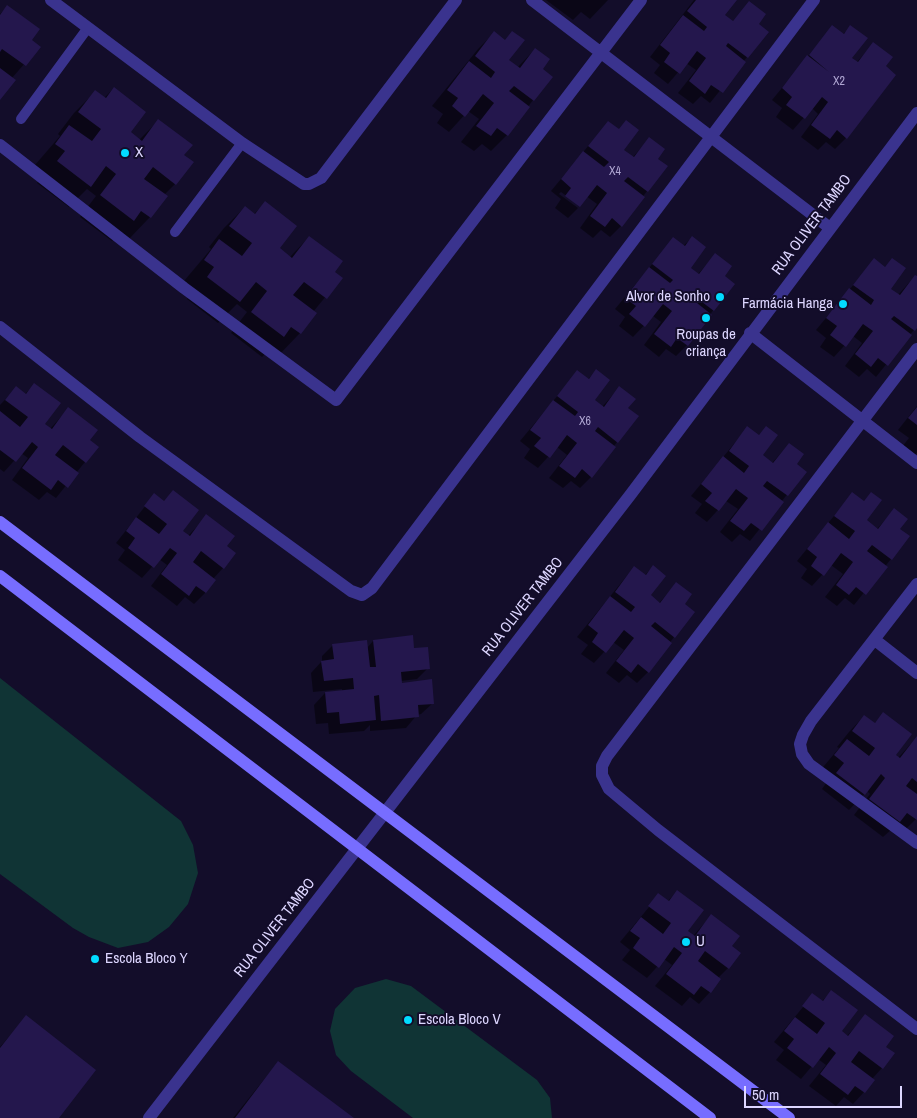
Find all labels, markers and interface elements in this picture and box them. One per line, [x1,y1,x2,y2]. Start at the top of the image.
house number: X2 [833,75,845,89]
place label: X [135,144,143,162]
marker: X [119,147,131,159]
house number: X4 [609,165,621,179]
street label: RUA OLIVER TAMBO [768,171,856,279]
place label: Alvor de Sonho [626,288,710,306]
marker: Alvor de Sonho [714,291,726,303]
place label: Farmácia Hanga [742,295,833,313]
marker: Farmácia Hanga [837,298,849,310]
marker: Roupas de criança [700,312,712,324]
place label: Roupas de criança [676,326,736,361]
house number: X6 [579,415,591,429]
street label: RUA OLIVER TAMBO [479,554,567,660]
street label: RUA OLIVER TAMBO [231,875,319,981]
place label: U [696,933,705,951]
marker: U [680,936,692,948]
place label: Escola Bloco Y [105,950,188,968]
marker: Escola Bloco Y [89,953,101,965]
place label: Escola Bloco V [418,1011,501,1029]
marker: Escola Bloco V [402,1014,414,1026]
scale bar [747,1076,904,1108]
text: 50 m [752,1084,779,1105]

